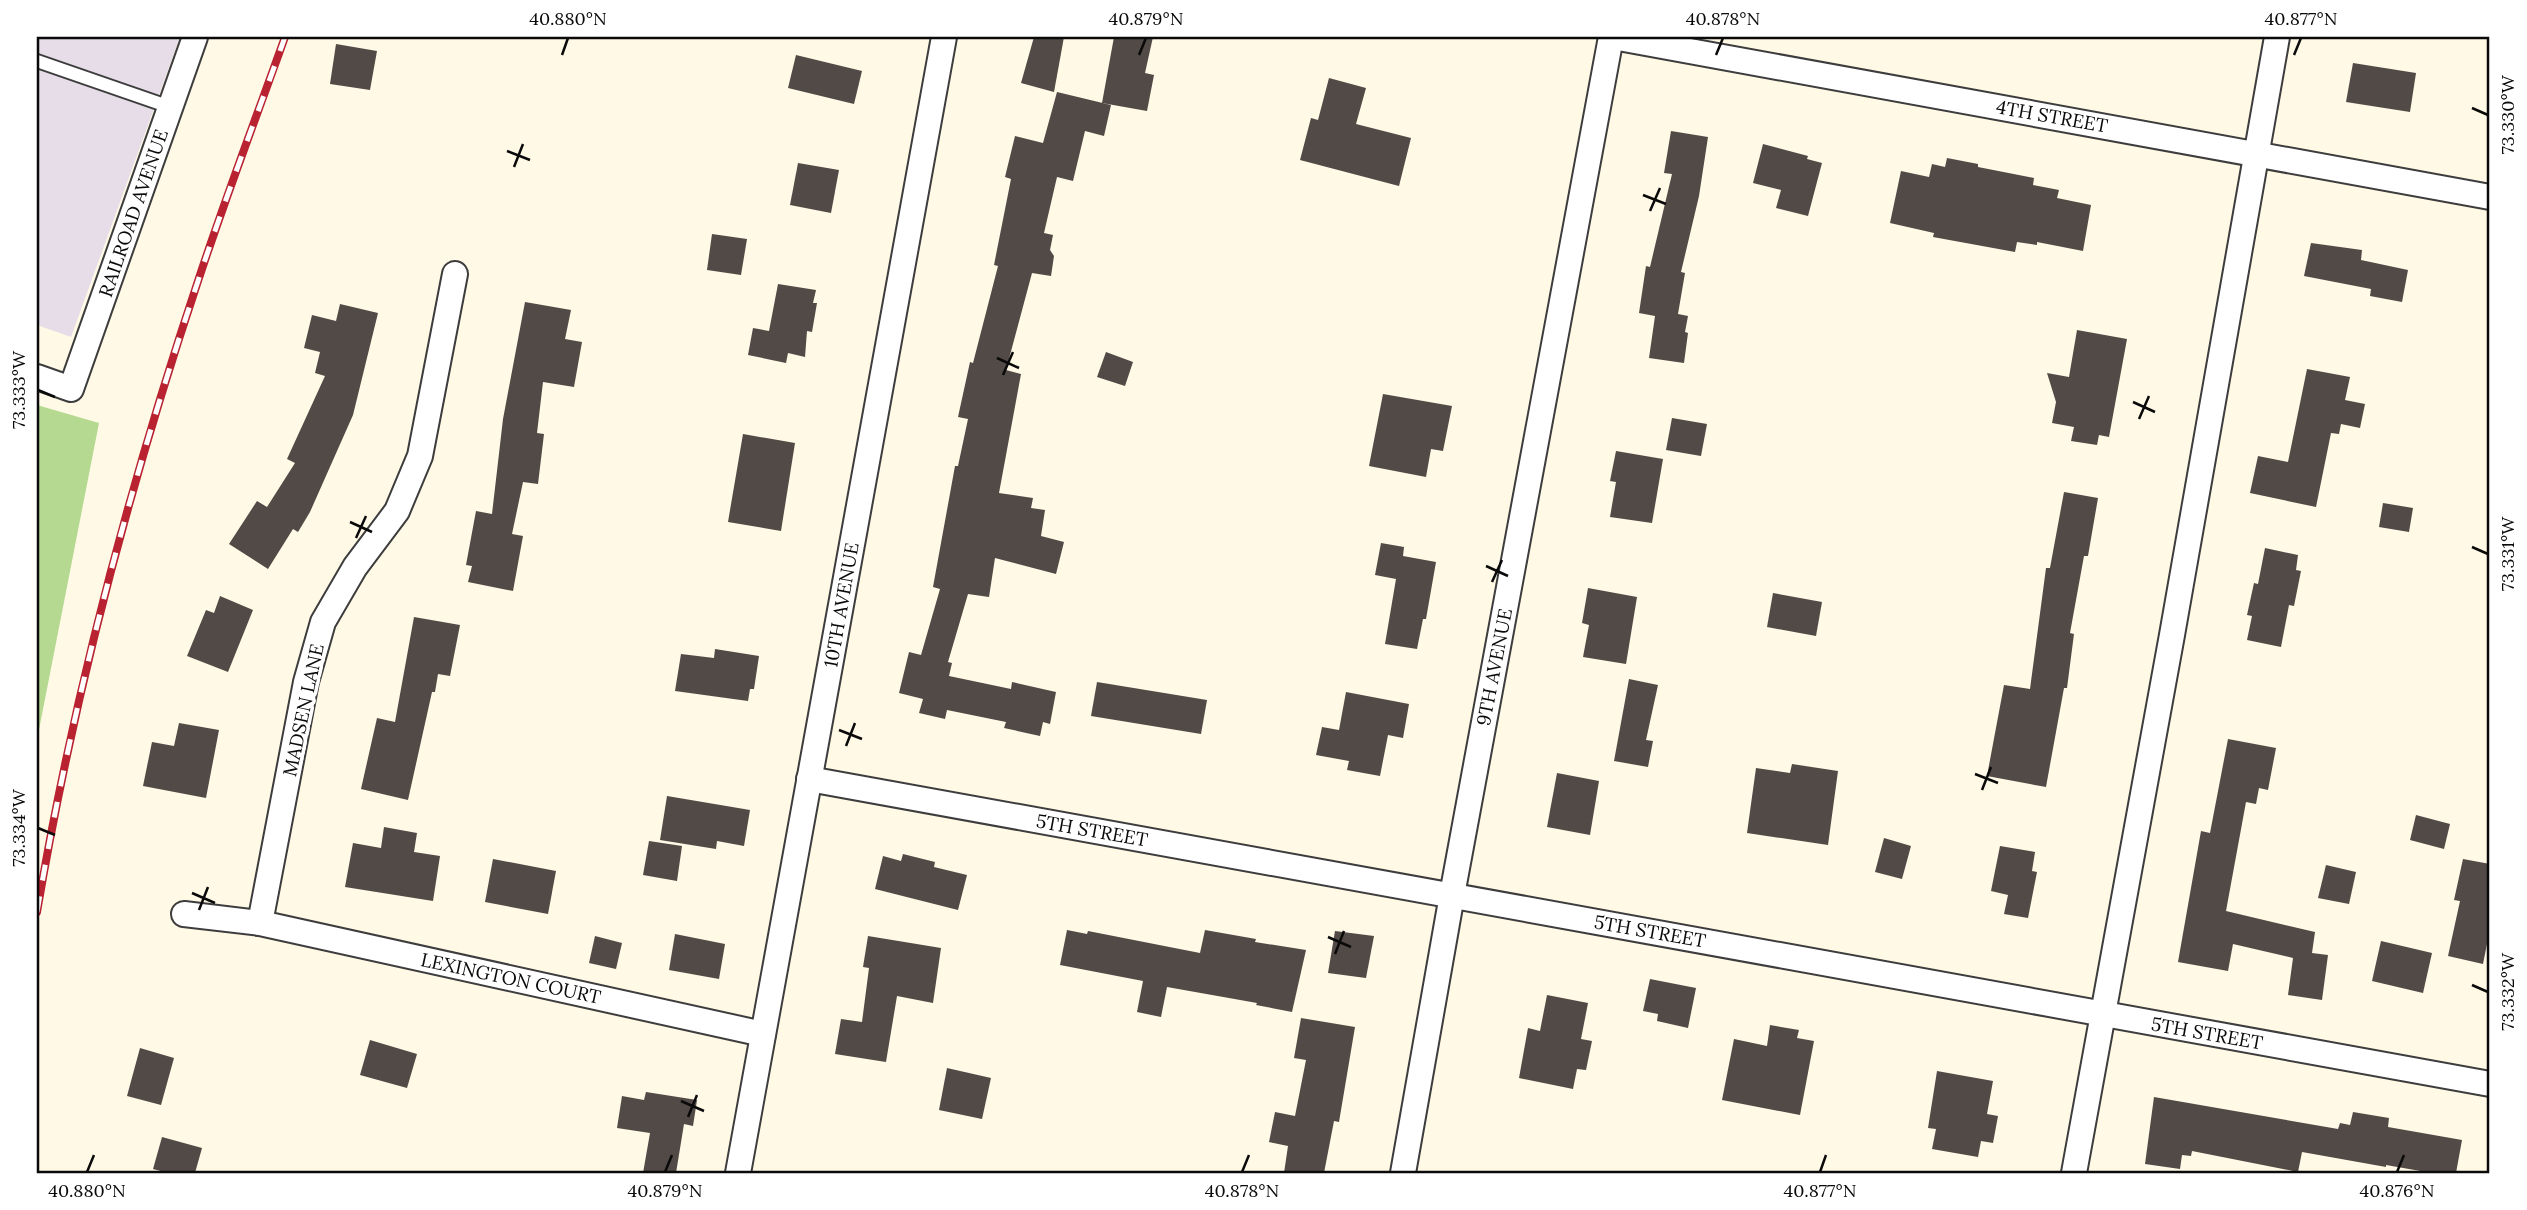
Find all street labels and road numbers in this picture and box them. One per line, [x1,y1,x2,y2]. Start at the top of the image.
street label: 4TH STREET [1994,94,2110,138]
street label: RAILROAD AVENUE [93,126,173,300]
street label: 10TH AVENUE [818,541,864,669]
street label: 9TH AVENUE [1471,606,1517,728]
street label: MADSEN LANE [277,641,329,779]
street label: 5TH STREET [1034,808,1150,852]
street label: 5TH STREET [1592,909,1708,953]
street label: LEXINGTON COURT [419,947,603,1009]
street label: 5TH STREET [2149,1011,2265,1055]

